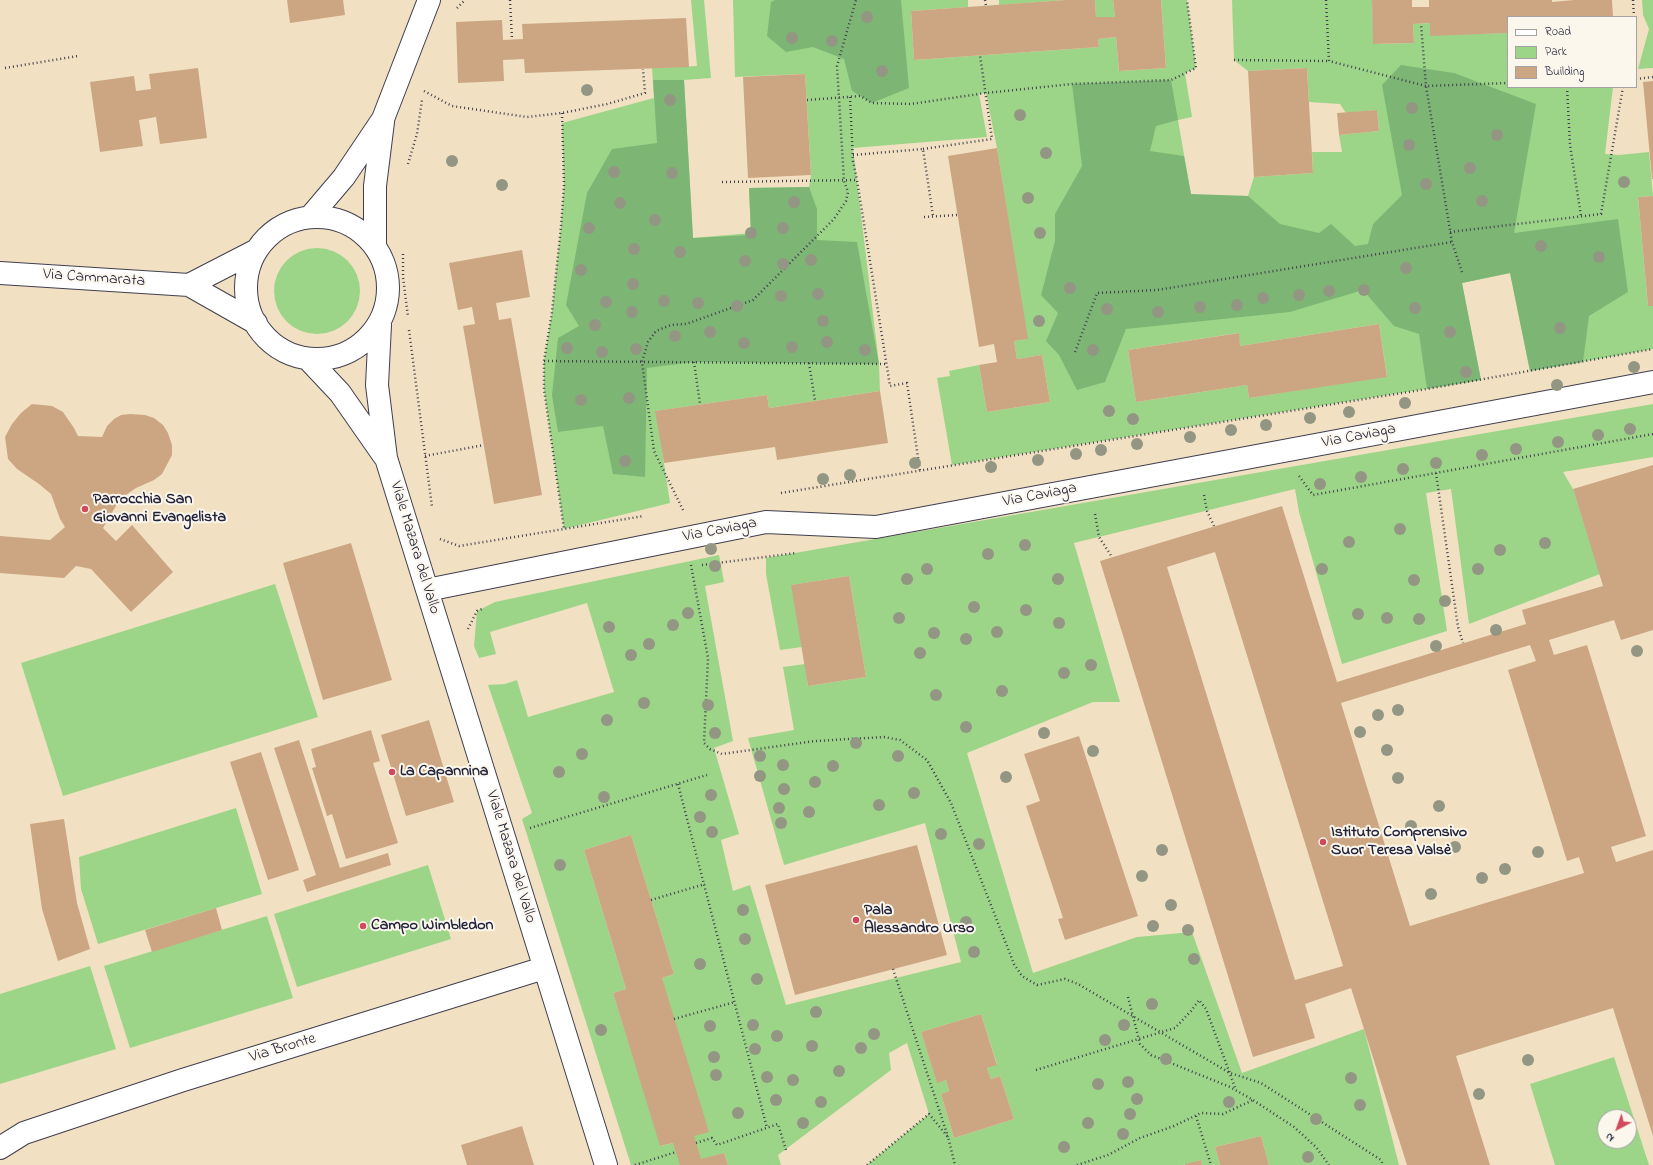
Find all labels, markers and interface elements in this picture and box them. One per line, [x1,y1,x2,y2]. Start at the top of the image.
legend [1507,16,1637,88]
text: Road [1545,23,1571,41]
text: Park [1545,43,1567,61]
text: Building [1545,63,1584,81]
street label: Via Cammarata [42,266,146,292]
street label: Via Caviaga [1320,420,1398,454]
street label: Viale Mazara del Vallo [385,479,443,617]
street label: Via Caviaga [1001,479,1079,513]
place label: Parrocchia San Giovanni Evangelista [93,490,226,528]
marker: Parrocchia San Giovanni Evangelista [80,504,90,514]
street label: Via Caviaga [681,514,759,548]
place label: La Capannina [400,762,489,782]
marker: La Capannina [387,767,397,777]
street label: Viale Mazara del Vallo [481,788,539,926]
place label: Istituto Comprensivo Suor Teresa Valsè [1331,823,1467,861]
marker: Istituto Comprensivo Suor Teresa Valsè [1318,837,1328,847]
place label: Pala Alessandro Urso [864,901,974,939]
marker: Pala Alessandro Urso [851,915,861,925]
place label: Campo Wimbledon [371,916,493,936]
marker: Campo Wimbledon [358,921,368,931]
street label: Via Bronte [248,1030,318,1068]
north arrow [1597,1109,1637,1149]
text: N [1602,1129,1618,1146]

